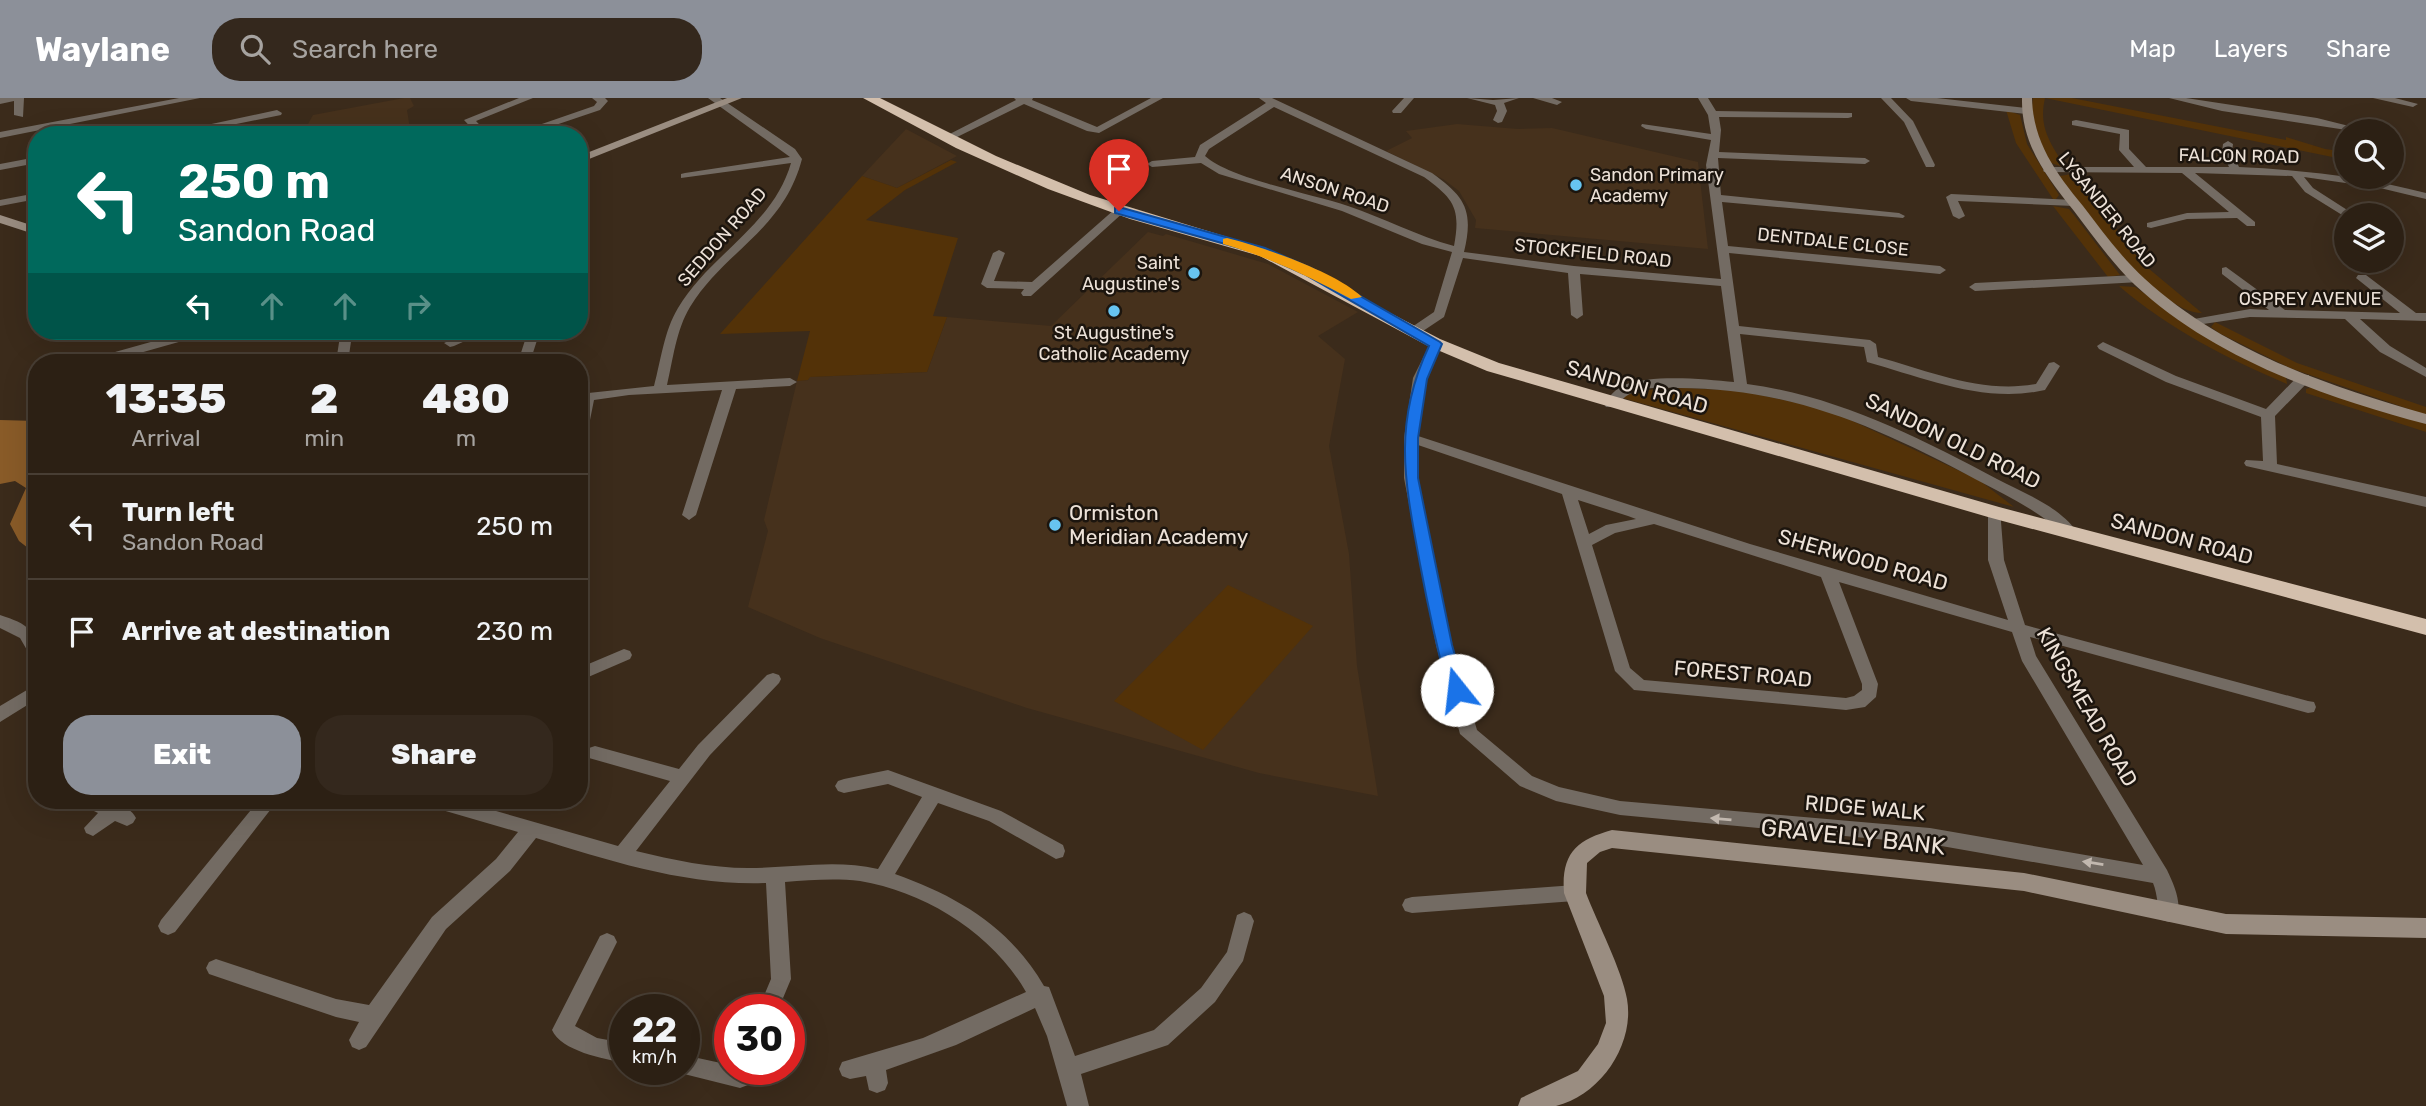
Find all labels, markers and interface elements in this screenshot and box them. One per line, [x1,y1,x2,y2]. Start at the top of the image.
search box [212,18,702,81]
text: Waylane [35,30,170,69]
icon: search [236,30,274,68]
text: Search here [292,34,438,65]
text: Map [2129,35,2176,63]
text: Layers [2214,35,2288,63]
text: Share [2326,35,2391,63]
map controls [2334,119,2404,273]
button: search [2334,119,2404,189]
pin [1089,139,1149,211]
street label: FALCON ROAD [2178,144,2300,168]
street label: LYSANDER ROAD [2054,148,2160,272]
icon: arrive [1100,150,1138,188]
text: 250 m [178,152,330,210]
icon: left [63,154,154,245]
street label: ANSON ROAD [1278,162,1392,218]
place label: Sandon Primary Academy [1590,164,1724,207]
marker: Sandon Primary Academy [1568,177,1584,193]
street label: SEDDON ROAD [673,183,771,291]
button: layers [2334,203,2404,273]
text: Sandon Road [178,211,375,249]
street label: DENTDALE CLOSE [1756,223,1910,261]
street label: STOCKFIELD ROAD [1513,234,1673,272]
place label: Saint Augustine's [1082,252,1180,295]
marker: Saint Augustine's [1186,265,1202,281]
icon: left [180,287,218,325]
icon: ahead [253,287,291,325]
icon: ahead [326,287,364,325]
icon: right [399,287,437,325]
street label: OSPREY AVENUE [2239,288,2381,310]
marker: St Augustine's Catholic Academy [1106,303,1122,319]
place label: St Augustine's Catholic Academy [1038,322,1190,365]
street label: SANDON ROAD [1563,354,1711,419]
text: 13:35 [106,374,226,424]
text: 2 [310,374,338,424]
text: 480 [422,374,510,424]
street label: SANDON OLD ROAD [1862,387,2045,494]
text: Arrival [132,424,201,452]
text: min [304,424,344,452]
text: m [456,424,476,452]
text: Turn left [122,497,234,528]
place label: Ormiston Meridian Academy [1069,500,1249,549]
icon: left [63,508,101,546]
street label: SANDON ROAD [2108,508,2256,570]
text: 250 m [476,511,553,542]
marker: Ormiston Meridian Academy [1047,517,1063,533]
street label: SHERWOOD ROAD [1775,523,1951,596]
text: Sandon Road [122,528,264,556]
icon: arrive [63,613,101,651]
text: Arrive at destination [122,616,390,647]
text: 230 m [476,616,553,647]
street label: KINGSMEAD ROAD [2032,623,2143,791]
position arrow [1420,653,1494,727]
street label: FOREST ROAD [1673,655,1813,692]
button: Exit [63,715,301,795]
button: Share [315,715,553,795]
street label: RIDGE WALK [1804,790,1927,825]
one-way arrow [1710,813,1732,824]
street label: GRAVELLY BANK [1759,813,1947,861]
one-way arrow [2082,857,2104,868]
speed limit sign: 30 [714,994,805,1085]
text: 22 [632,1009,677,1051]
text: km/h [632,1046,677,1068]

